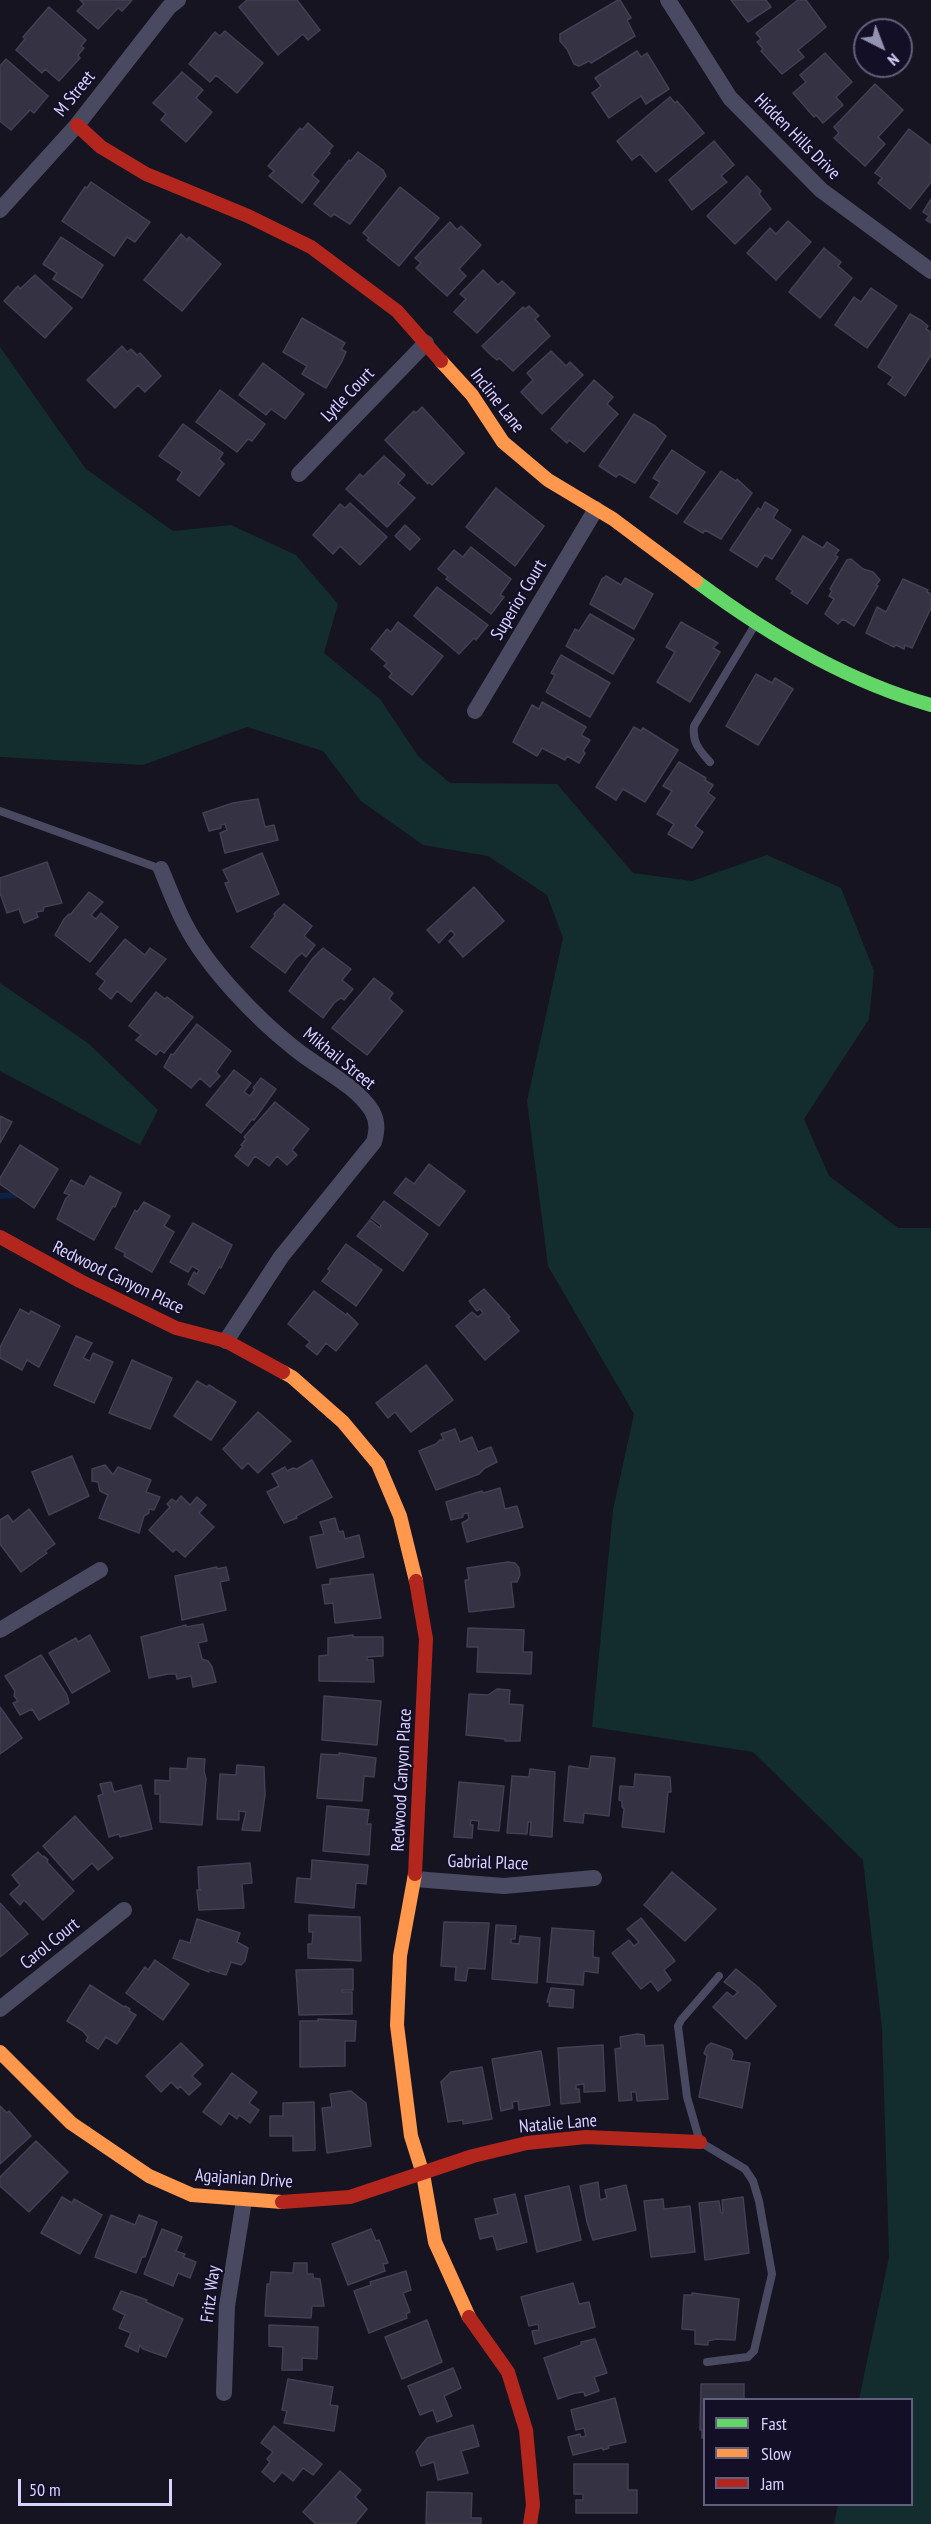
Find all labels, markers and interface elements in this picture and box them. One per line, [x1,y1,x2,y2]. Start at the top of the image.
north arrow [853,18,913,78]
text: N [884,50,904,70]
street label: M Street [50,67,100,121]
street label: Hidden Hills Drive [749,89,845,185]
street label: Lytle Court [317,363,379,427]
street label: Incline Lane [465,365,529,437]
street label: Superior Court [487,556,551,644]
street label: Mikhail Street [299,1023,379,1095]
street label: Redwood Canyon Place [49,1237,187,1319]
street label: Redwood Canyon Place [387,1708,417,1852]
street label: Gabrial Place [447,1851,529,1875]
street label: Carol Court [16,1914,84,1974]
street label: Natalie Lane [518,2110,598,2138]
street label: Agajanian Drive [194,2165,294,2193]
street label: Fritz Way [197,2264,225,2324]
legend [703,2398,913,2506]
text: Fast [761,2412,787,2435]
text: Slow [761,2442,791,2465]
scale bar [21,2467,176,2505]
text: Jam [761,2472,784,2495]
text: 50 m [29,2478,61,2501]

